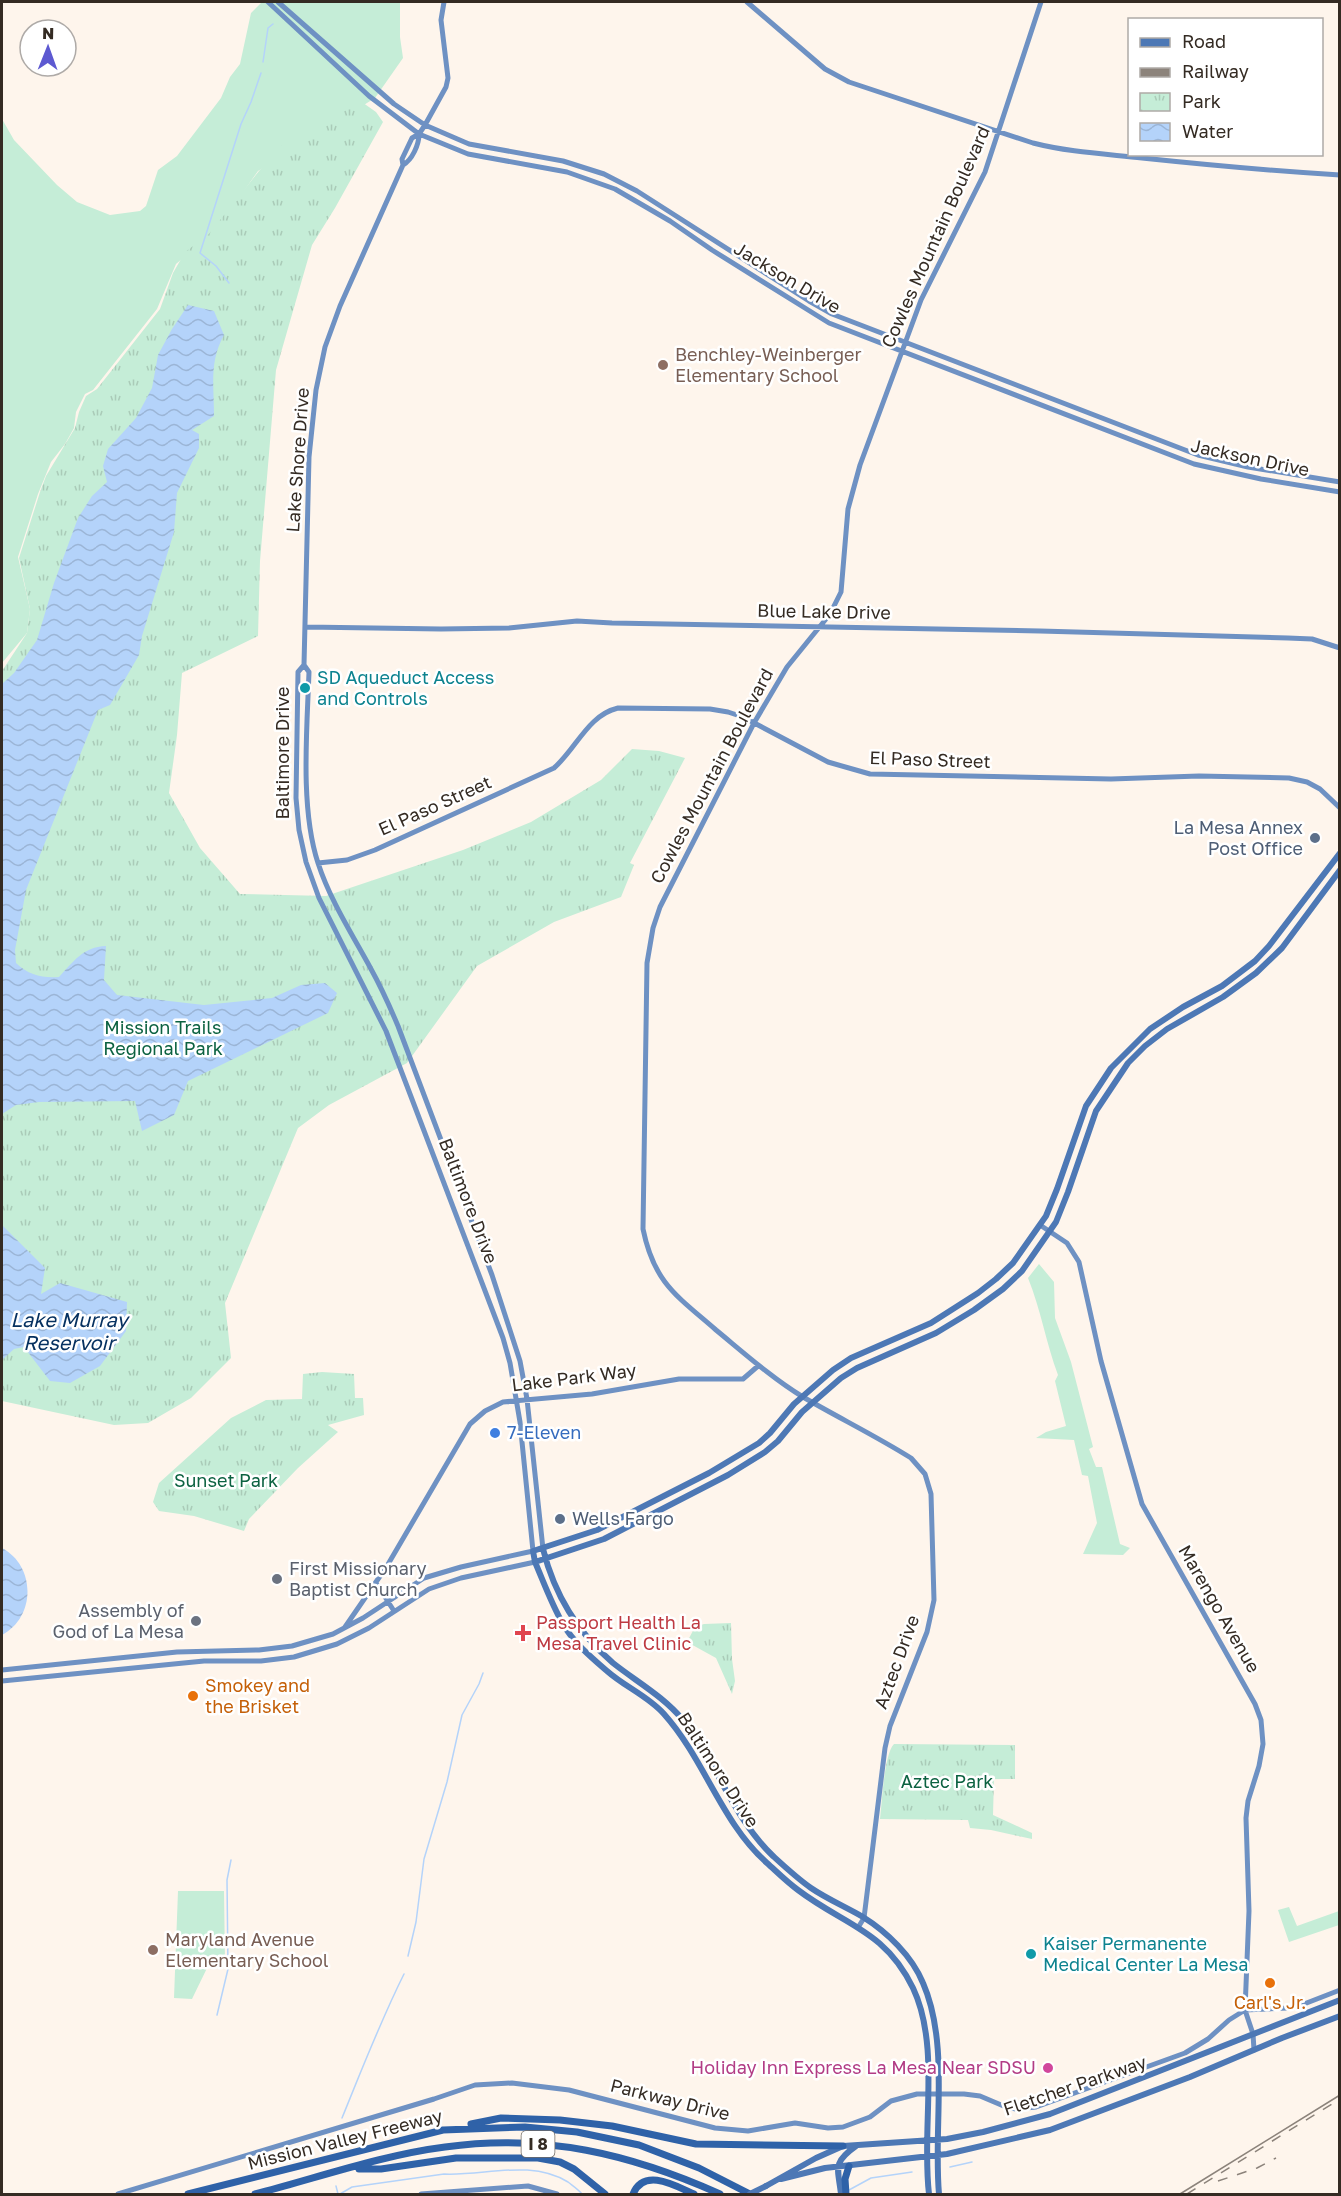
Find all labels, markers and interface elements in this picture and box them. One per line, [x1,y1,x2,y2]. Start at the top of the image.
north arrow [18,18,78,78]
legend [1128,18,1323,156]
text: N [42,23,55,43]
text: Road [1182,30,1226,52]
text: Railway [1182,60,1249,82]
text: Park [1182,90,1221,112]
text: Water [1182,120,1233,142]
street label: Cowles Mountain Boulevard [876,122,994,351]
street label: Jackson Drive [730,237,845,318]
place label: Benchley-Weinberger Elementary School [675,343,861,386]
marker: Benchley-Weinberger Elementary School [656,358,670,372]
street label: Lake Shore Drive [281,387,313,533]
street label: Jackson Drive [1189,434,1312,480]
street label: Blue Lake Drive [757,599,891,623]
street label: Cowles Mountain Boulevard [645,664,777,887]
place label: SD Aqueduct Access and Controls [317,666,494,709]
marker: SD Aqueduct Access and Controls [298,681,312,695]
street label: Baltimore Drive [271,687,293,819]
street label: El Paso Street [869,746,991,772]
street label: El Paso Street [375,770,494,840]
place label: La Mesa Annex Post Office [1174,816,1303,859]
marker: La Mesa Annex Post Office [1308,831,1322,845]
park label: Mission Trails Regional Park [103,1016,223,1059]
street label: Baltimore Drive [435,1135,503,1267]
water label: Lake Murray Reservoir [10,1307,130,1354]
street label: Lake Park Way [510,1358,637,1396]
place label: 7-Eleven [507,1421,581,1443]
marker: 7-Eleven [488,1426,502,1440]
park label: Sunset Park [174,1469,278,1491]
place label: Wells Fargo [572,1507,674,1529]
marker: Wells Fargo [553,1512,567,1526]
street label: Marengo Avenue [1174,1541,1265,1676]
place label: First Missionary Baptist Church [289,1557,427,1600]
marker: First Missionary Baptist Church [270,1572,284,1586]
place label: Assembly of God of La Mesa [53,1599,184,1642]
place label: Passport Health La Mesa Travel Clinic [536,1611,701,1654]
street label: Aztec Drive [869,1612,923,1712]
marker: Assembly of God of La Mesa [189,1614,203,1628]
marker: Passport Health La Mesa Travel Clinic [514,1624,532,1642]
place label: Smokey and the Brisket [205,1674,310,1717]
marker: Smokey and the Brisket [186,1689,200,1703]
street label: Baltimore Drive [673,1708,764,1831]
park label: Aztec Park [901,1770,993,1792]
place label: Maryland Avenue Elementary School [165,1928,329,1971]
place label: Kaiser Permanente Medical Center La Mesa [1043,1932,1249,1975]
marker: Maryland Avenue Elementary School [146,1943,160,1957]
marker: Kaiser Permanente Medical Center La Mesa [1024,1947,1038,1961]
marker: Carl's Jr. [1263,1976,1277,1990]
place label: Carl's Jr. [1234,1991,1306,2013]
street label: Fletcher Parkway [1000,2050,1149,2120]
place label: Holiday Inn Express La Mesa Near SDSU [691,2056,1036,2078]
marker: Holiday Inn Express La Mesa Near SDSU [1041,2061,1055,2075]
street label: Parkway Drive [608,2074,732,2125]
street label: Mission Valley Freeway [245,2104,444,2174]
road number: I 8 [522,2131,554,2157]

